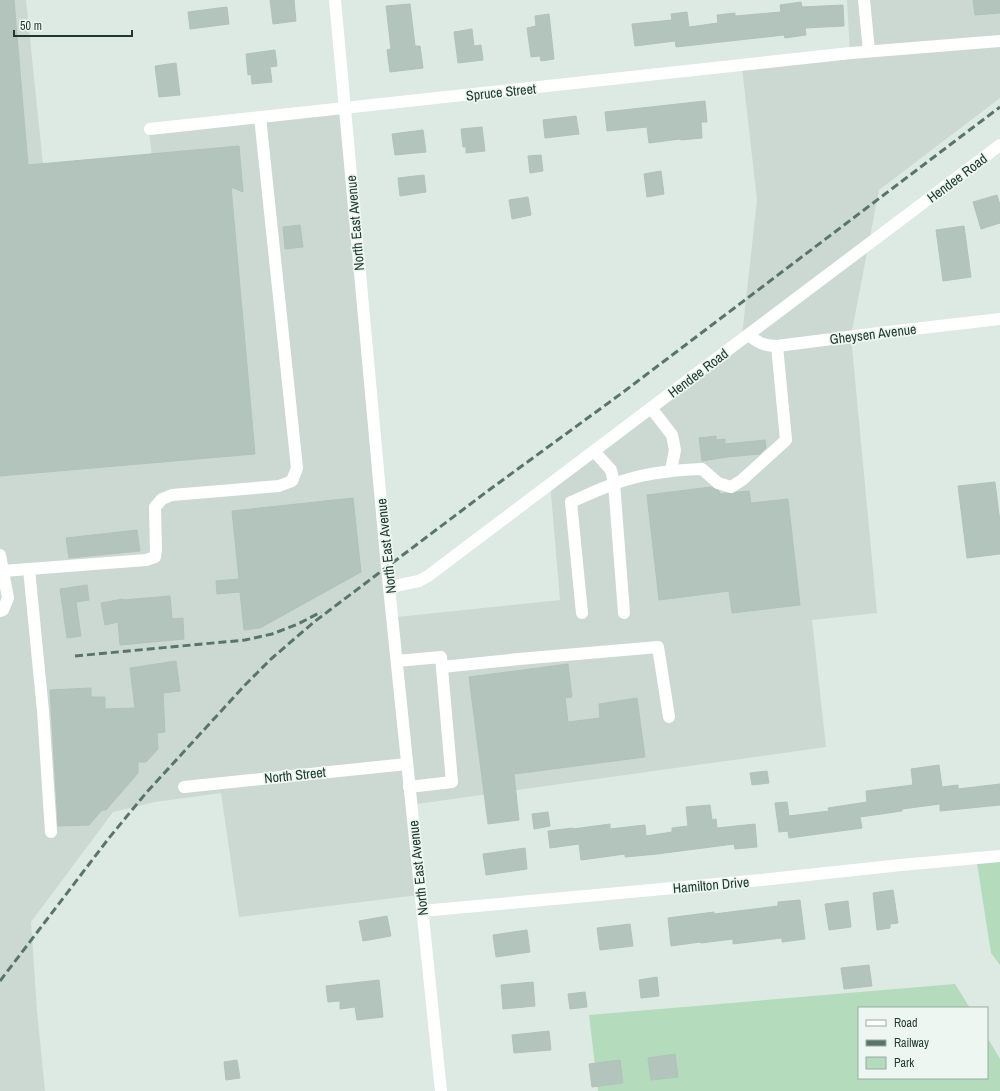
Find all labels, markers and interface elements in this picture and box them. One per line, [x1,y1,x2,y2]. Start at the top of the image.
scale bar [14,12,132,38]
text: 50 m [20,18,42,34]
street label: Spruce Street [465,79,537,105]
street label: Hendee Road [923,149,991,207]
street label: North East Avenue [342,175,368,271]
street label: Gheysen Avenue [829,320,917,348]
street label: Hendee Road [664,344,732,402]
street label: North East Avenue [372,498,400,594]
street label: North Street [263,763,327,787]
street label: North East Avenue [404,820,432,916]
street label: Hamilton Drive [672,873,750,897]
legend [858,1007,988,1079]
text: Road [894,1015,918,1031]
text: Railway [894,1035,929,1051]
text: Park [894,1055,914,1071]

